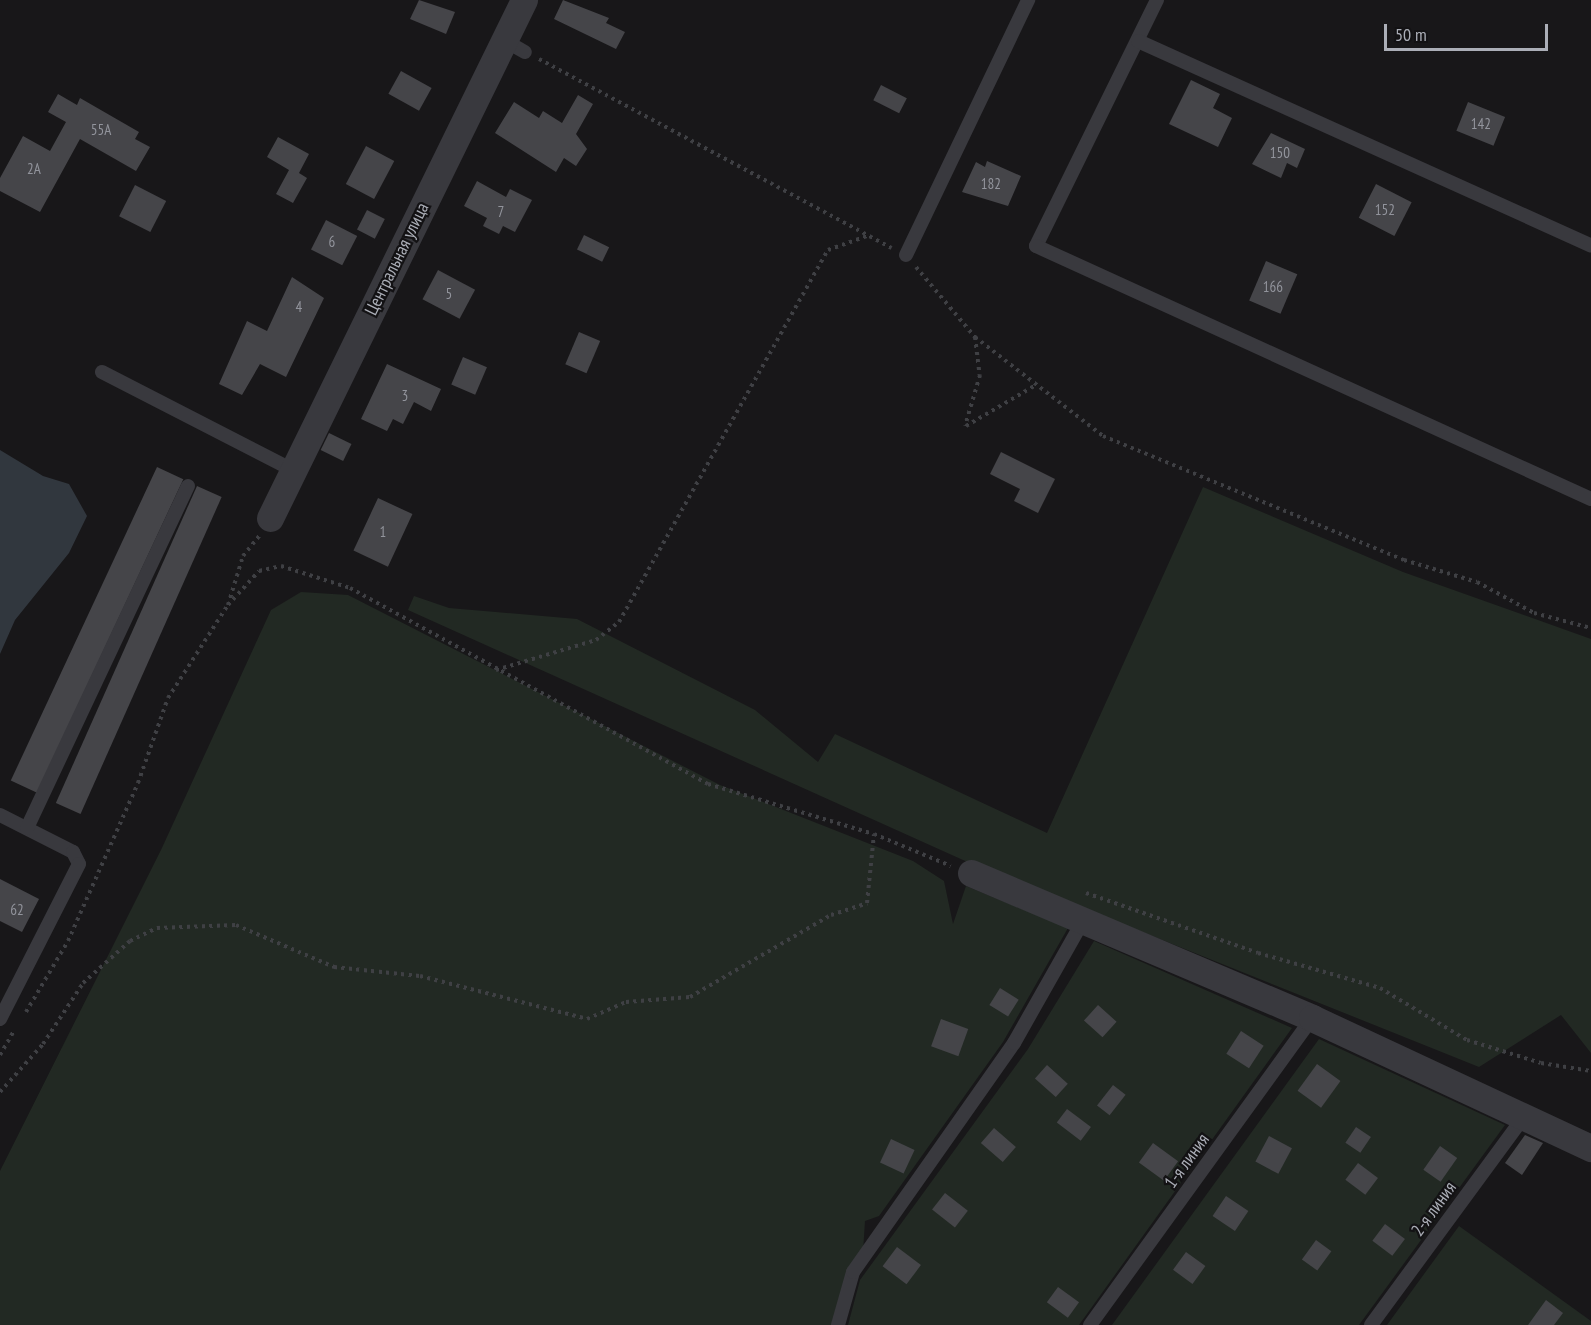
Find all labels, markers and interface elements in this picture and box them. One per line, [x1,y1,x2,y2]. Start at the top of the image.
scale bar [1387,12,1550,50]
text: 50 m [1395,23,1427,46]
house number: 142 [1471,115,1491,133]
house number: 55А [91,121,111,139]
house number: 150 [1270,144,1290,162]
house number: 2А [27,160,41,178]
house number: 182 [981,175,1001,193]
street label: Центральная улица [360,199,434,319]
house number: 152 [1375,201,1395,219]
house number: 7 [498,203,504,221]
house number: 6 [329,233,335,251]
house number: 166 [1263,278,1283,296]
house number: 5 [446,285,452,303]
house number: 4 [296,298,302,316]
house number: 3 [402,387,408,405]
house number: 1 [380,523,386,541]
house number: 62 [10,901,24,919]
street label: 1-я линия [1160,1130,1214,1192]
street label: 2-я линия [1407,1178,1461,1240]

